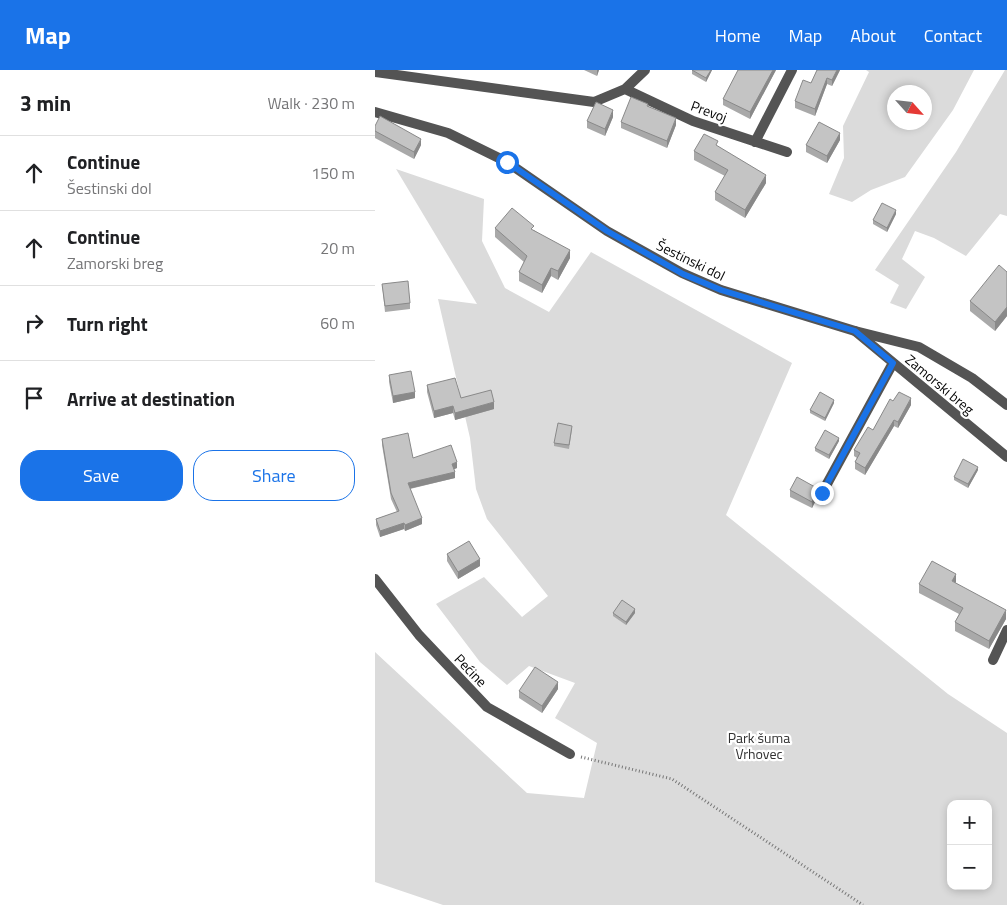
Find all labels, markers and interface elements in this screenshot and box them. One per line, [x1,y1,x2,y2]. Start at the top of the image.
text: Map [25,17,71,53]
text: Home [715,22,761,49]
text: Map [789,22,822,49]
text: About [850,22,896,49]
text: Contact [924,22,982,49]
north arrow [887,85,932,130]
text: 3 min [20,87,71,119]
text: Walk · 230 m [267,91,355,115]
street label: Prevoj [688,95,730,127]
text: Continue [67,147,140,176]
route start [496,151,519,174]
icon: ahead [20,159,48,187]
text: 150 m [311,161,355,185]
text: Šestinski dol [67,176,152,200]
text: Continue [67,222,140,251]
icon: ahead [20,234,48,262]
street label: Šestinski dol [653,234,729,286]
text: 20 m [320,236,355,260]
text: Zamorski breg [67,251,163,275]
icon: right [20,309,48,337]
text: Turn right [67,309,148,338]
text: 60 m [320,311,355,335]
street label: Zamorski breg [901,349,979,419]
icon: arrive [20,384,48,412]
text: Arrive at destination [67,384,235,413]
button: Save [20,450,183,501]
button: Share [193,450,355,501]
route end [811,482,834,505]
street label: Pećine [450,649,492,691]
park label: Park šuma Vrhovec [728,727,790,764]
map controls [947,800,992,890]
button: + [947,800,992,845]
button: − [947,845,992,890]

